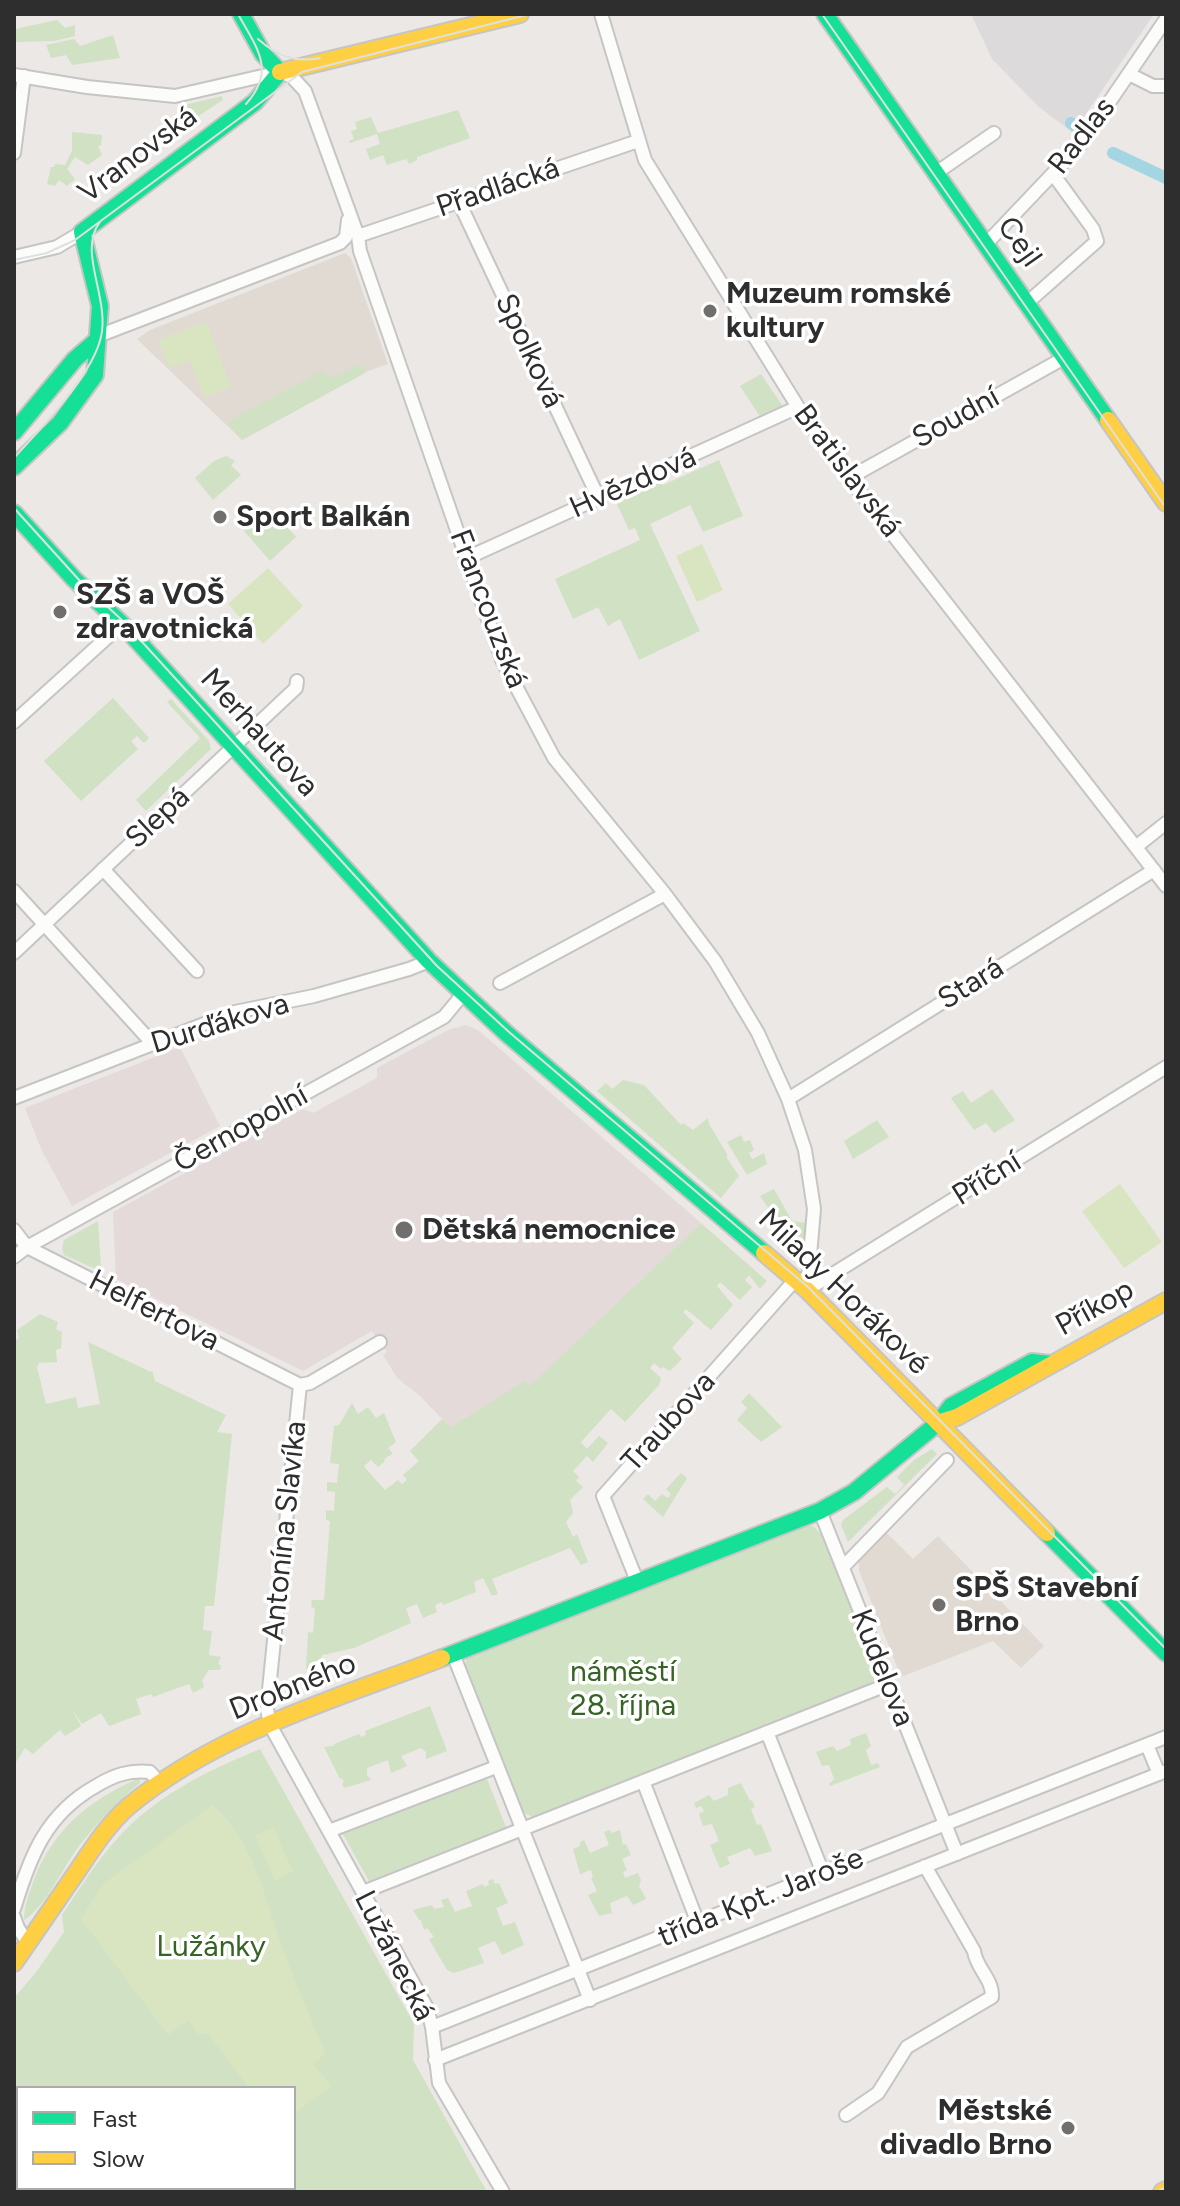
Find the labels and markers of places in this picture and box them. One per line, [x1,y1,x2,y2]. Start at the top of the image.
place label: Muzeum romské kultury [726,276,951,346]
marker: Muzeum romské kultury [701,302,719,320]
place label: Sport Balkán [236,499,410,535]
marker: Sport Balkán [211,508,229,526]
place label: SZŠ a VOŠ zdravotnická [76,577,253,648]
marker: SZŠ a VOŠ zdravotnická [51,603,69,621]
place label: Dětská nemocnice [422,1212,676,1248]
marker: Dětská nemocnice [393,1219,415,1241]
place label: SPŠ Stavební Brno [955,1570,1138,1640]
marker: SPŠ Stavební Brno [930,1596,948,1614]
place label: Městské divadlo Brno [880,2093,1052,2164]
marker: Městské divadlo Brno [1059,2119,1077,2137]

